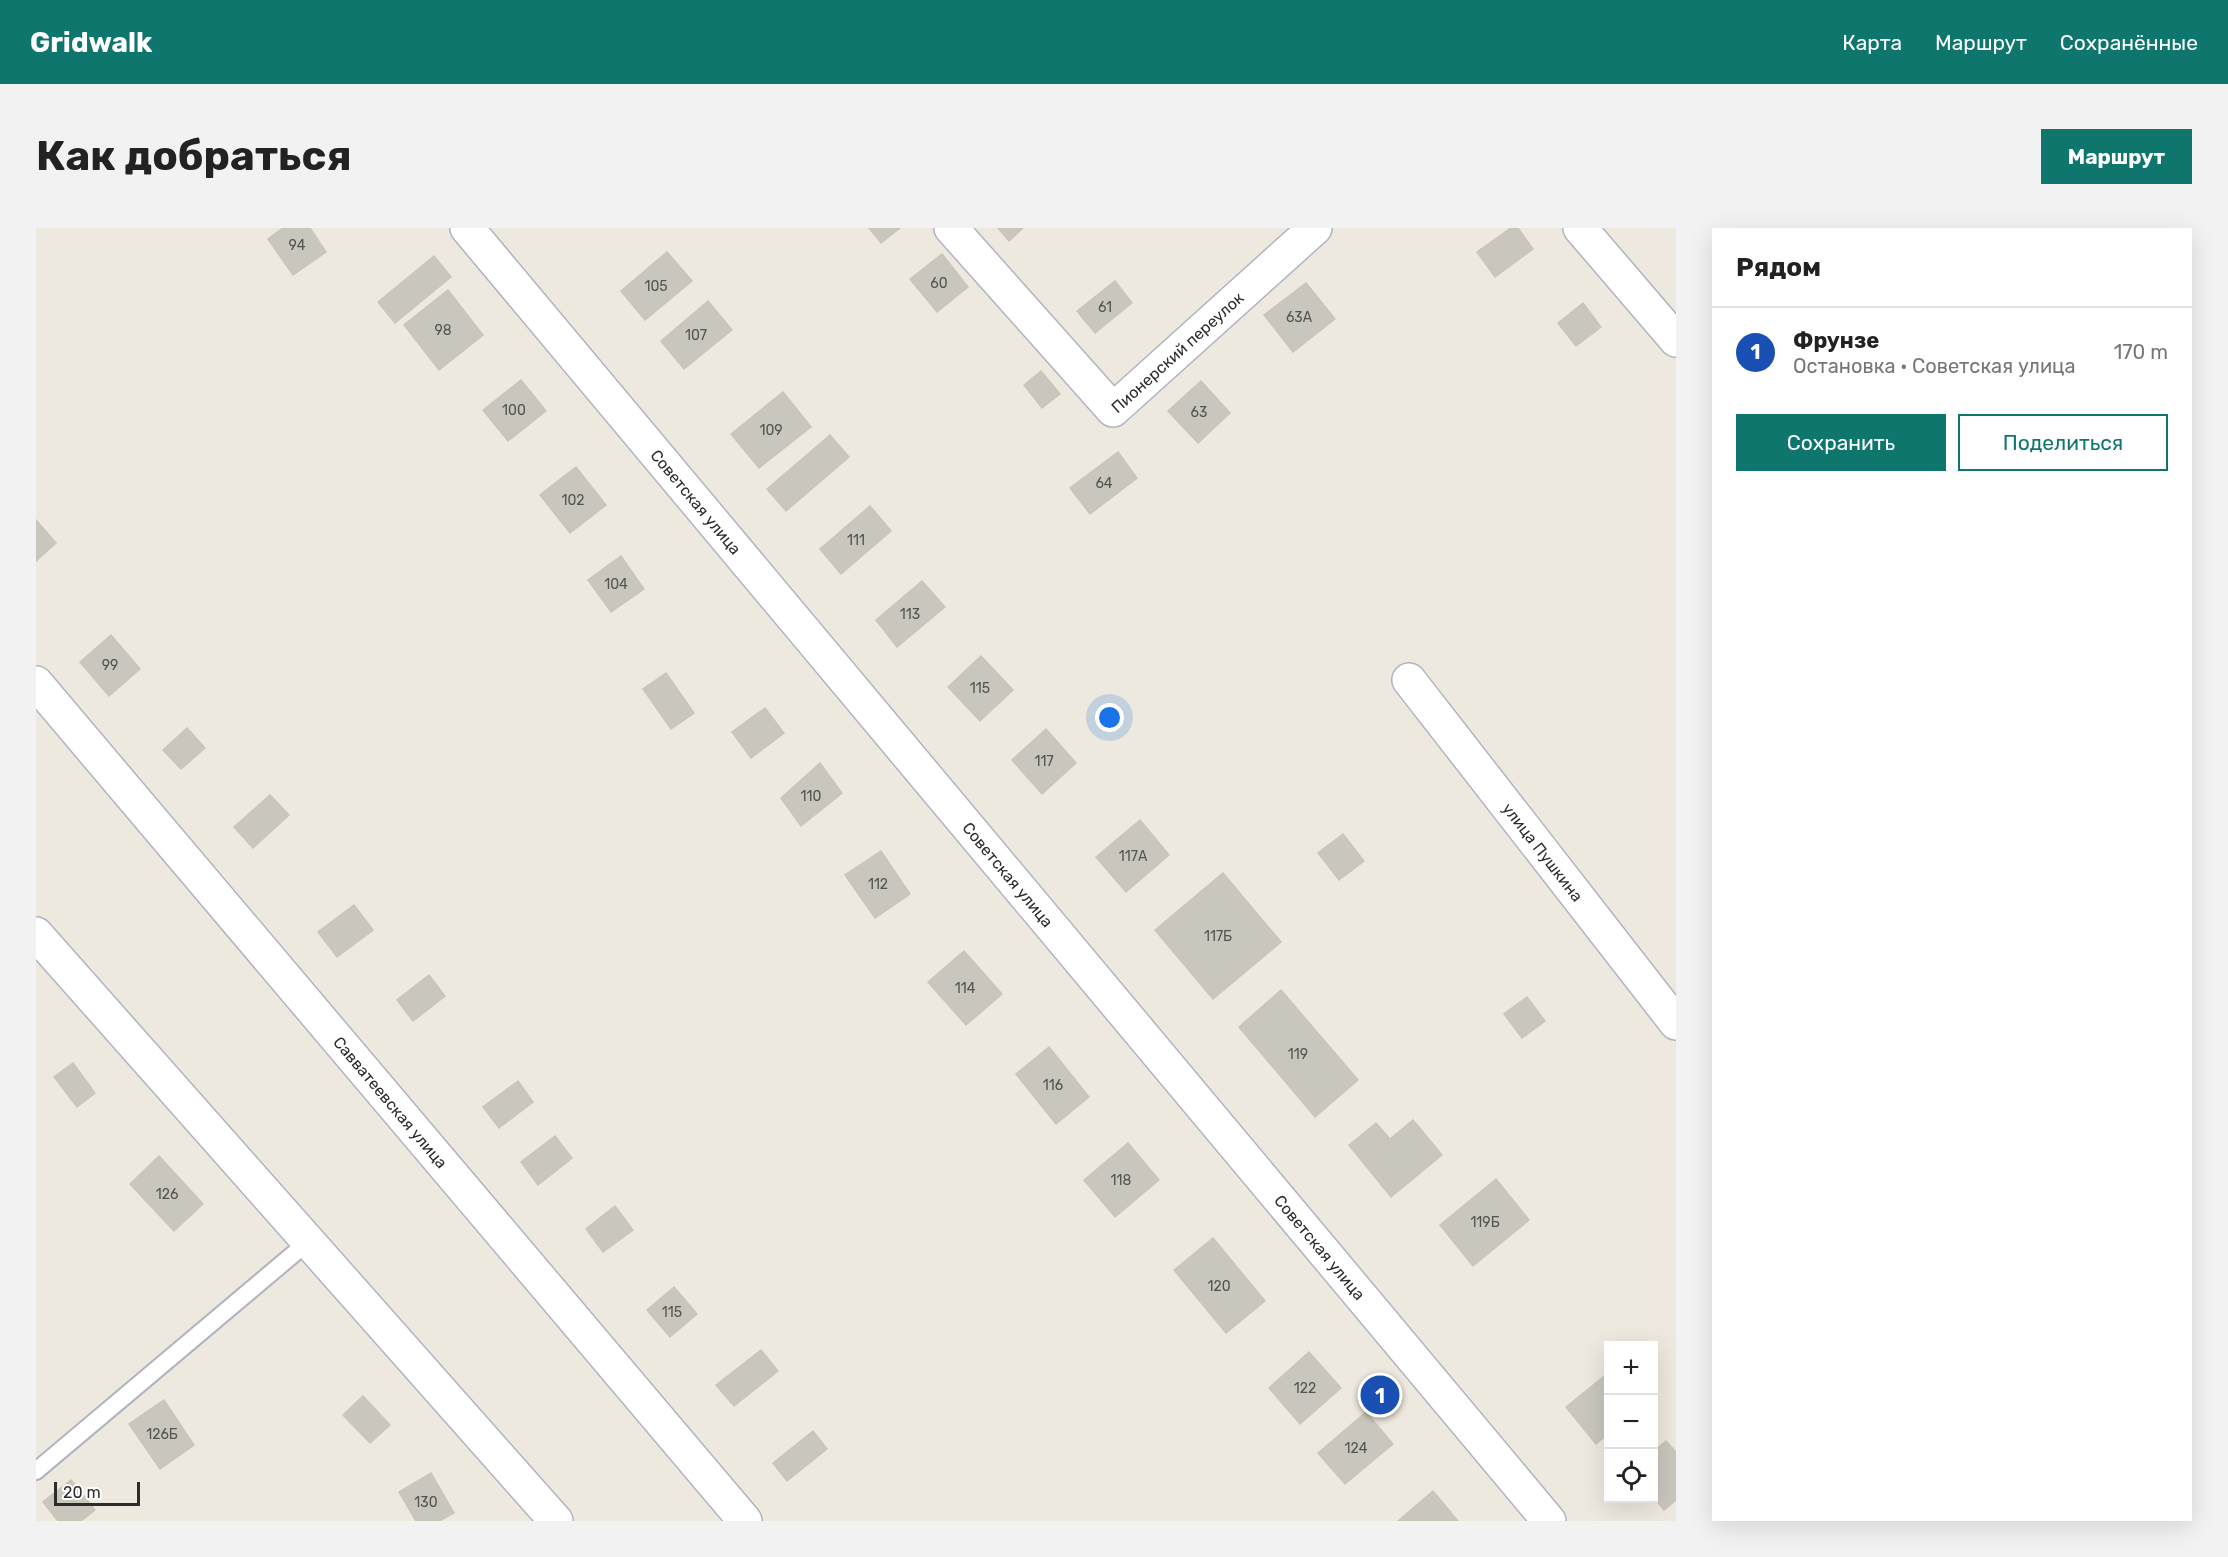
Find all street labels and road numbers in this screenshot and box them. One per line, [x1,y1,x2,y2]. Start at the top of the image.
street label: Пионерский переулок [1107,287,1248,417]
street label: Советская улица [647,445,745,558]
street label: улица Пушкина [1499,799,1587,905]
street label: Советская улица [959,818,1057,931]
street label: Савватеевская улица [330,1032,452,1172]
street label: Советская улица [1271,1191,1369,1304]

